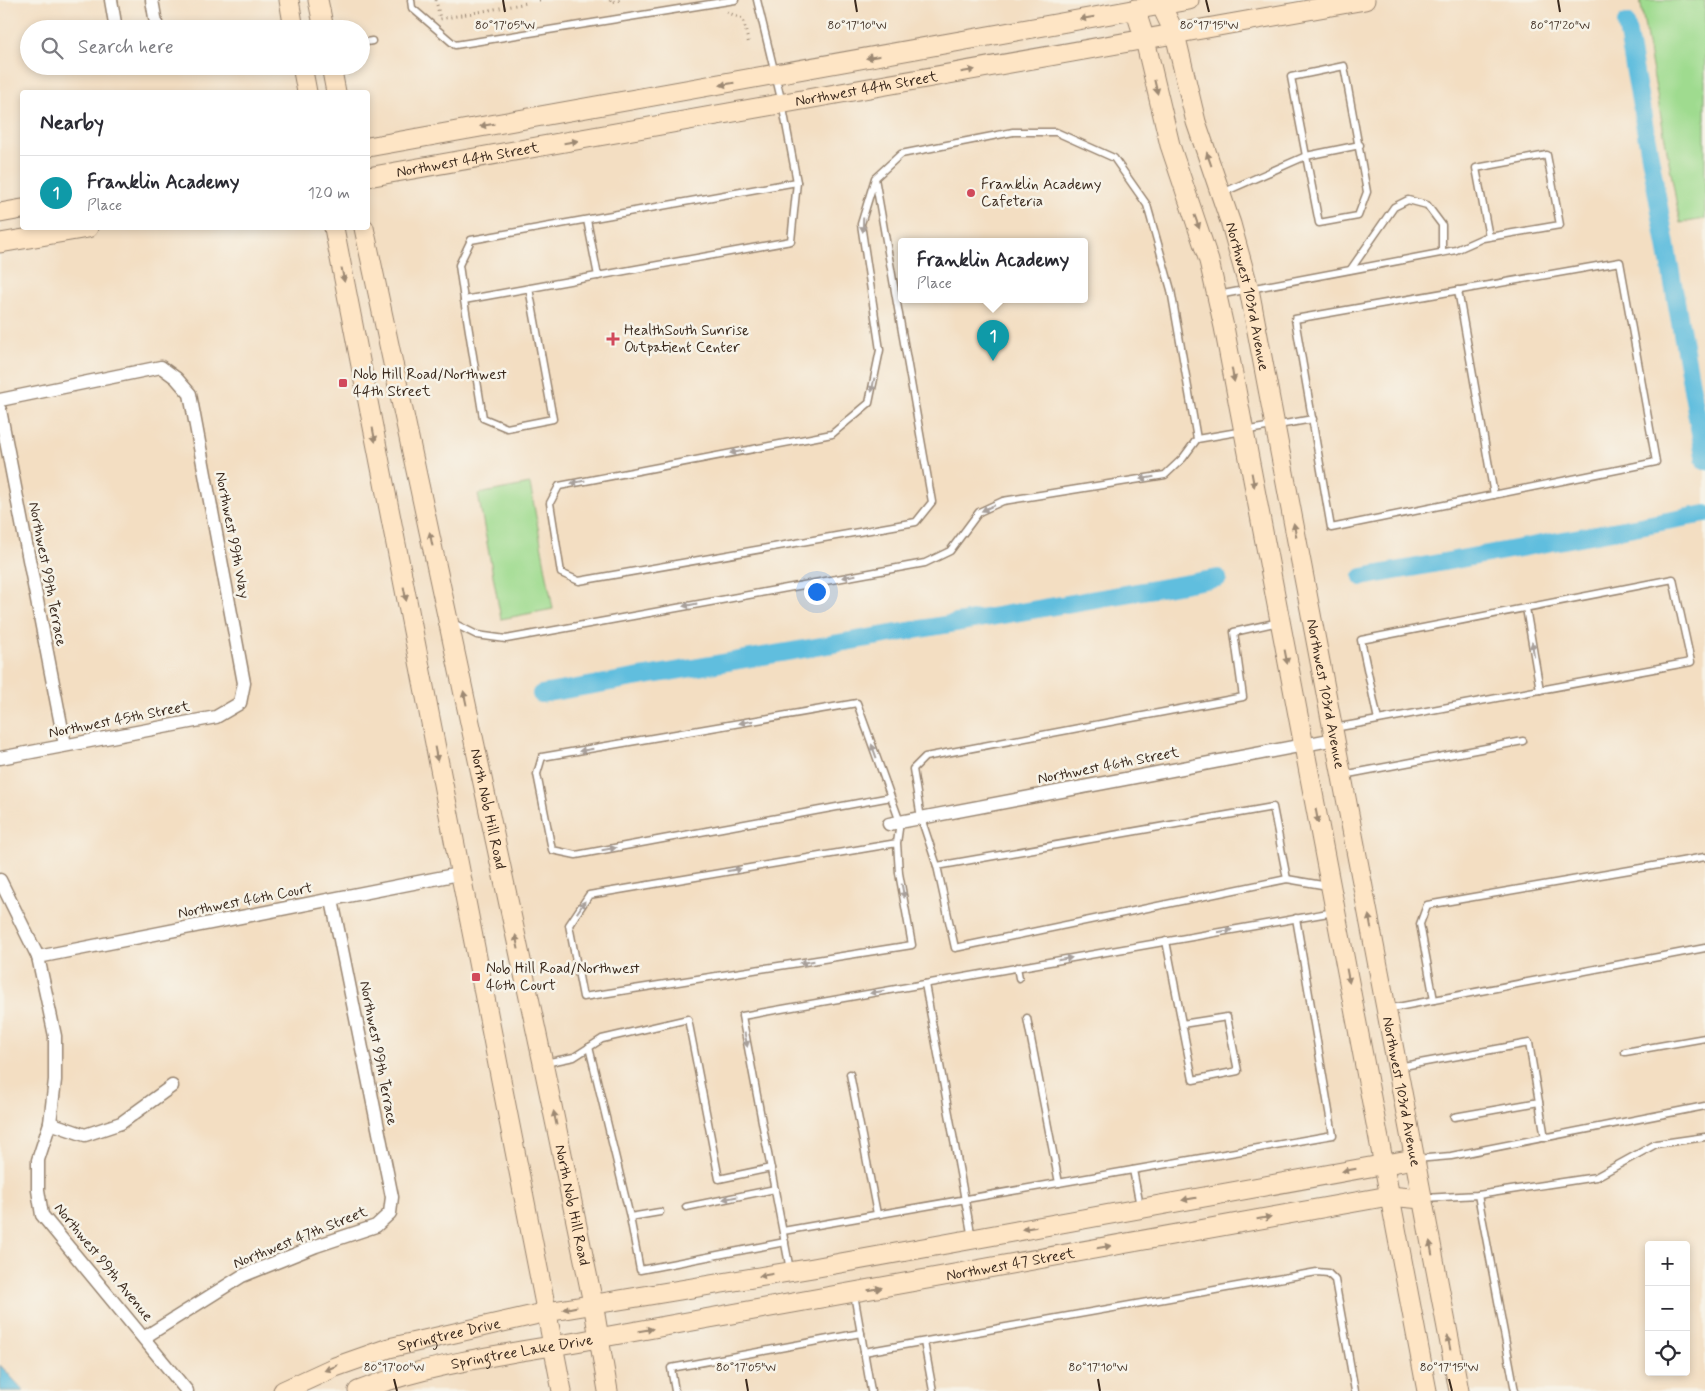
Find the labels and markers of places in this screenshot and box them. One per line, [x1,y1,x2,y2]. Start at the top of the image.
place label: Franklin Academy Cafeteria [981,175,1102,212]
marker: Franklin Academy Cafeteria [965,187,977,199]
pin: 1 [977,320,1009,361]
place label: HealthSouth Sunrise Outpatient Center [624,321,749,358]
marker: HealthSouth Sunrise Outpatient Center [606,332,620,346]
place label: Nob Hill Road/Northwest 44th Street [353,365,507,402]
marker: Nob Hill Road/Northwest 44th Street [337,377,349,389]
place label: Nob Hill Road/Northwest 46th Court [486,959,640,996]
marker: Nob Hill Road/Northwest 46th Court [470,971,482,983]

